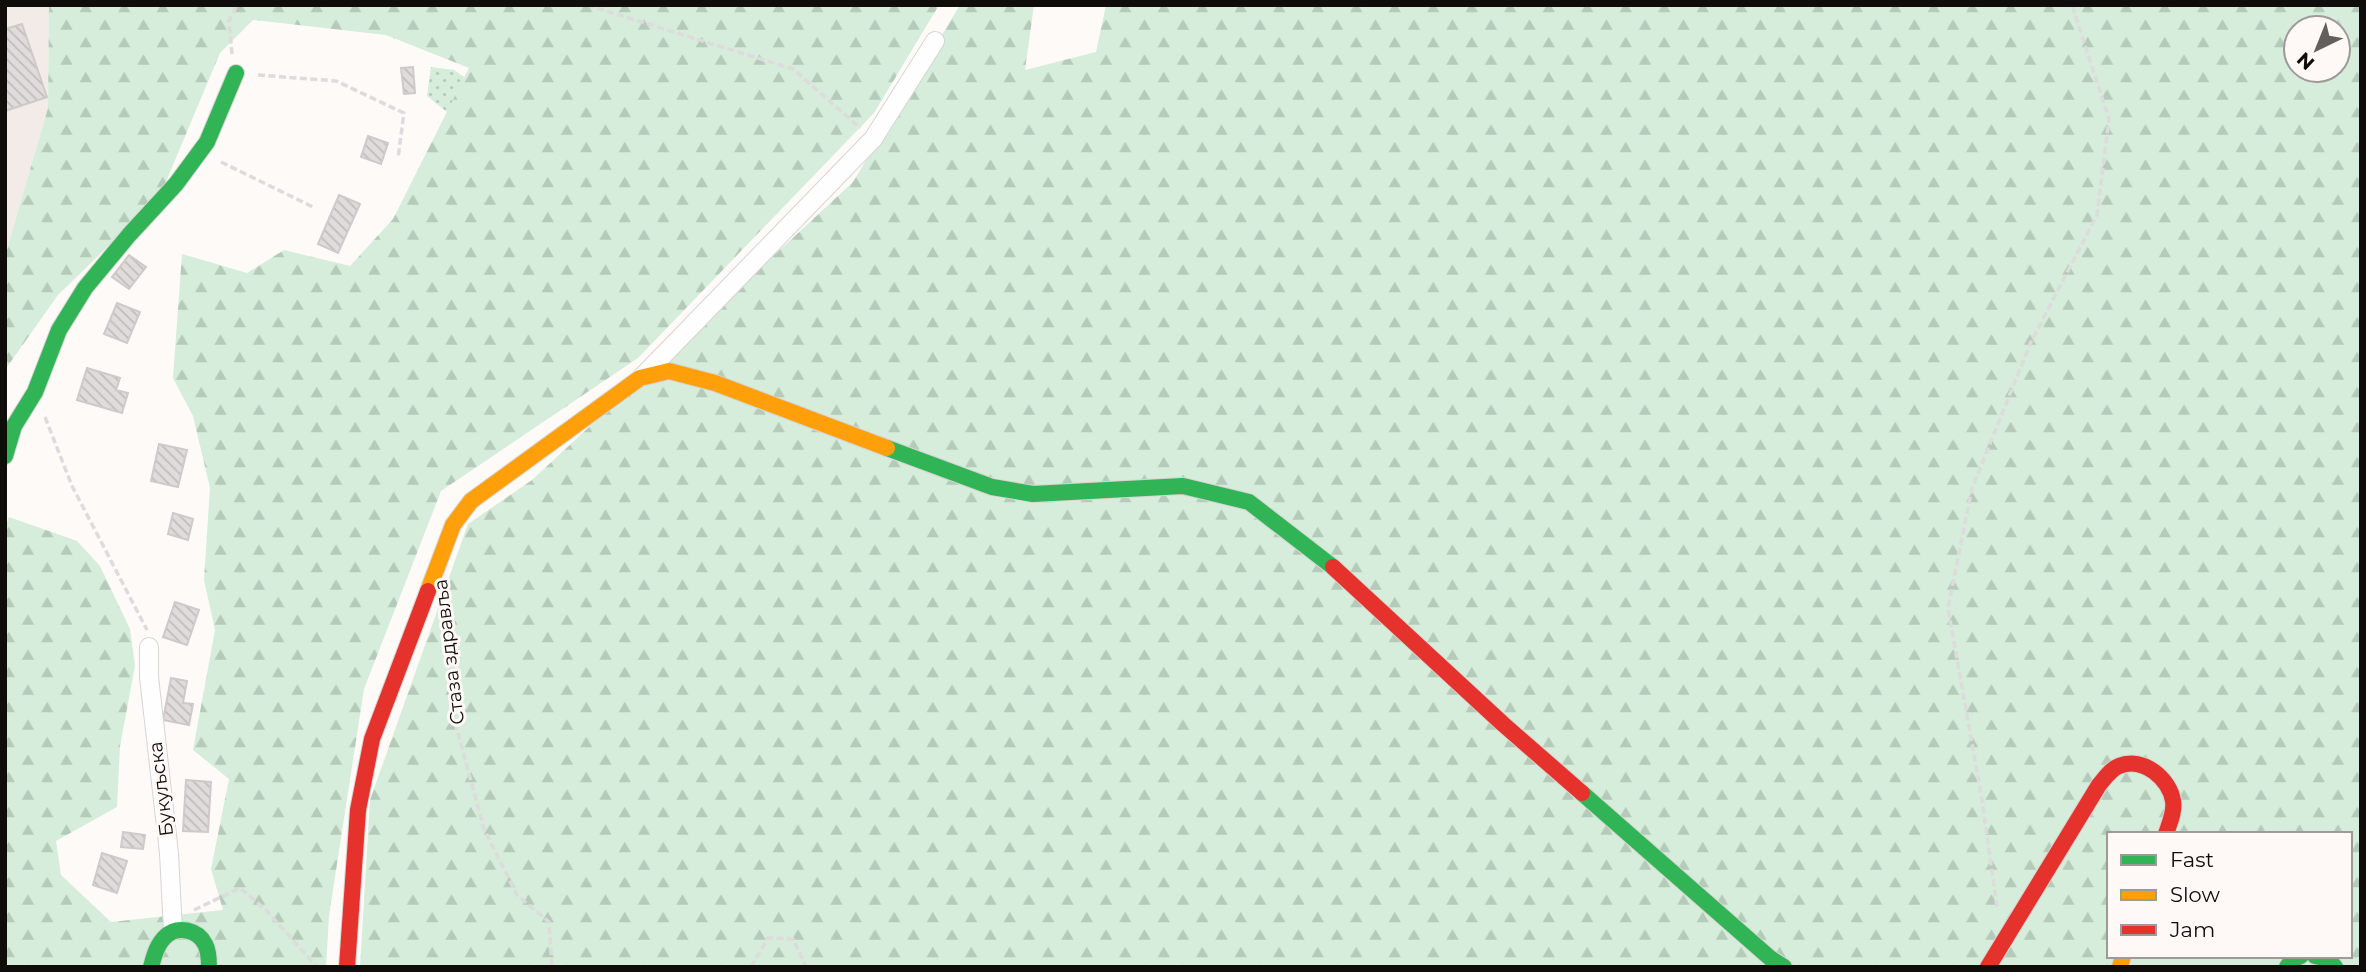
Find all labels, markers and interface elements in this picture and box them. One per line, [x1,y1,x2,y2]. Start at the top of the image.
north arrow [2282,14,2352,84]
text: N [2292,47,2319,75]
street label: Стаза здравља [429,578,469,726]
street label: Букуљска [144,740,178,838]
legend [2107,832,2352,958]
text: Fast [2170,847,2214,872]
text: Slow [2170,882,2220,907]
text: Jam [2169,917,2215,942]

